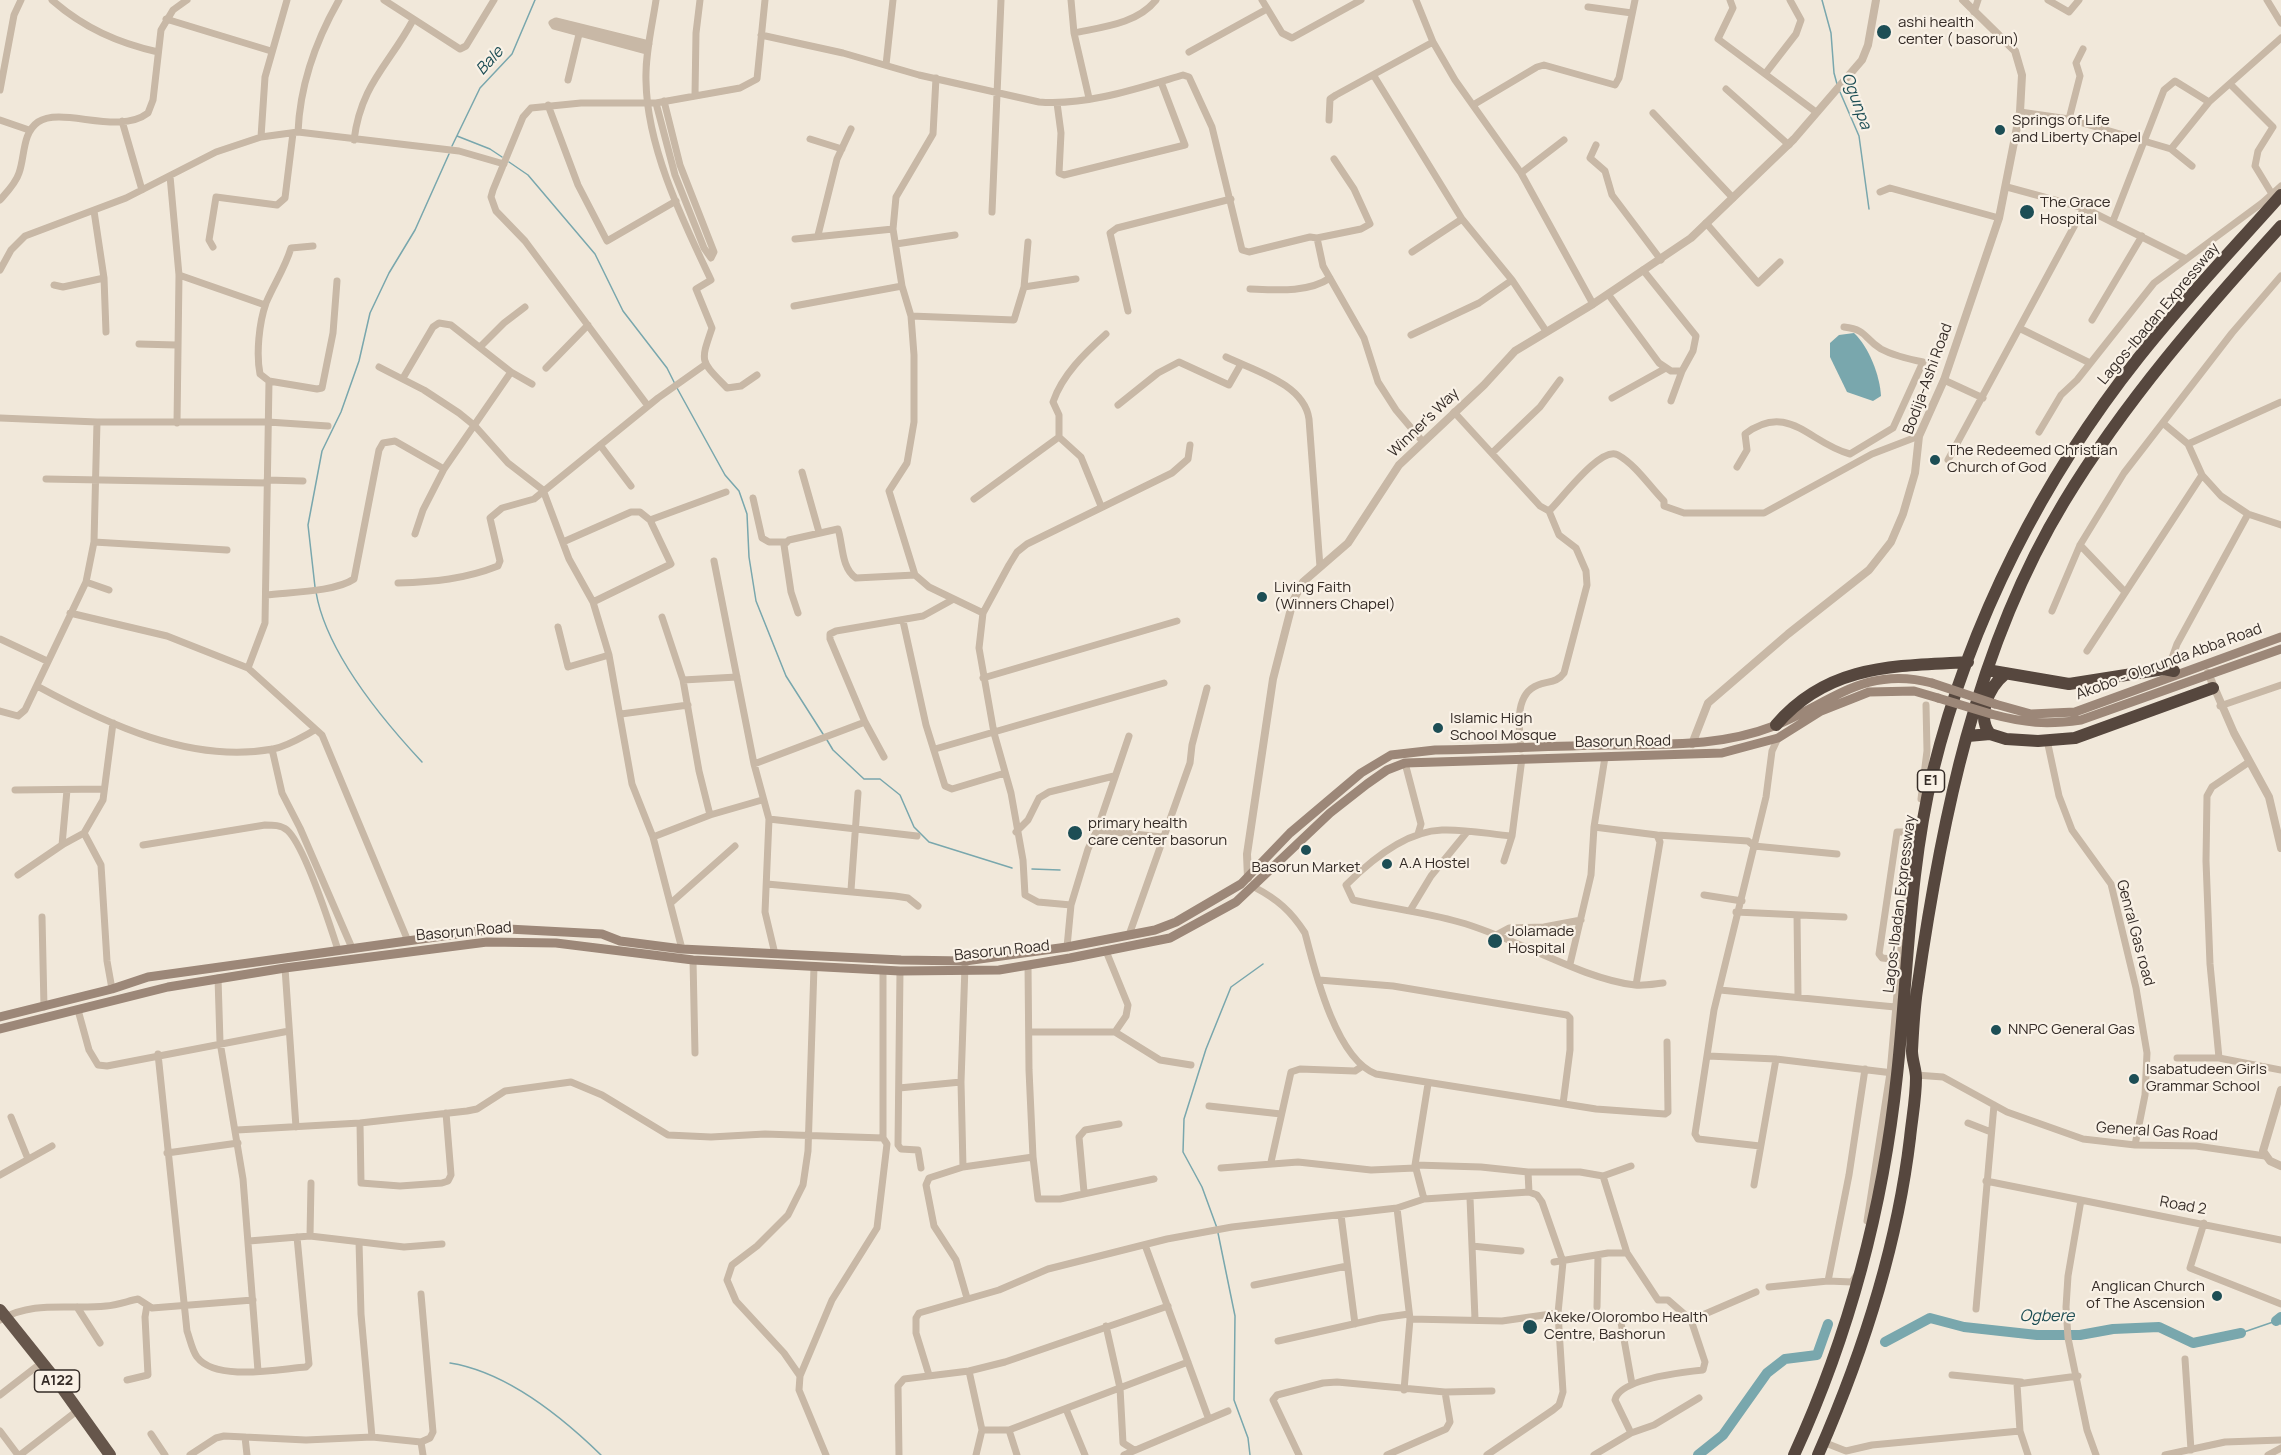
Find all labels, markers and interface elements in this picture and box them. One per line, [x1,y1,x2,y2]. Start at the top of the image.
place label: ashi health center ( basorun) [1898,14,2019,49]
marker: ashi health center ( basorun) [1875,23,1893,41]
water label: Bale [472,43,508,79]
water label: Ogunpa [1837,70,1875,132]
place label: Springs of Life and Liberty Chapel [2012,112,2141,147]
marker: Springs of Life and Liberty Chapel [1993,123,2007,137]
place label: The Grace Hospital [2040,194,2110,229]
marker: The Grace Hospital [2018,203,2036,221]
street label: Lagos-Ibadan Expressway [2094,240,2224,388]
street label: Bodija-Ashi Road [1900,321,1956,437]
street label: Winner's Way [1385,385,1463,461]
place label: The Redeemed Christian Church of God [1947,442,2118,477]
marker: The Redeemed Christian Church of God [1928,453,1942,467]
place label: Living Faith (Winners Chapel) [1274,579,1396,614]
marker: Living Faith (Winners Chapel) [1255,590,1269,604]
street label: Akobo - Olorunda Abba Road [2074,620,2264,704]
place label: Islamic High School Mosque [1450,710,1557,745]
marker: Islamic High School Mosque [1431,721,1445,735]
street label: Basorun Road [1575,732,1671,752]
road number: E1 [1918,770,1944,792]
street label: Lagos-Ibadan Expressway [1880,814,1920,994]
place label: primary health care center basorun [1088,815,1227,850]
marker: primary health care center basorun [1066,824,1084,842]
marker: Basorun Market [1299,843,1313,857]
place label: A.A Hostel [1399,855,1470,873]
marker: A.A Hostel [1380,857,1394,871]
place label: Basorun Market [1252,859,1360,877]
street label: Genral Gas road [2112,878,2158,988]
street label: Basorun Road [415,919,513,945]
place label: Jolamade Hospital [1508,923,1574,958]
marker: Jolamade Hospital [1486,932,1504,950]
street label: Basorun Road [953,937,1051,965]
place label: NNPC General Gas [2008,1021,2135,1039]
marker: NNPC General Gas [1989,1023,2003,1037]
place label: Isabatudeen Girls Grammar School [2146,1061,2267,1096]
marker: Isabatudeen Girls Grammar School [2127,1072,2141,1086]
street label: General Gas Road [2096,1119,2218,1145]
street label: Road 2 [2158,1193,2208,1219]
place label: Anglican Church of The Ascension [2086,1278,2205,1313]
marker: Anglican Church of The Ascension [2210,1289,2224,1303]
water label: Ogbere [2020,1307,2074,1327]
place label: Akeke/Olorombo Health Centre, Bashorun [1544,1309,1708,1344]
marker: Akeke/Olorombo Health Centre, Bashorun [1521,1318,1539,1336]
road number: A122 [34,1370,80,1392]

